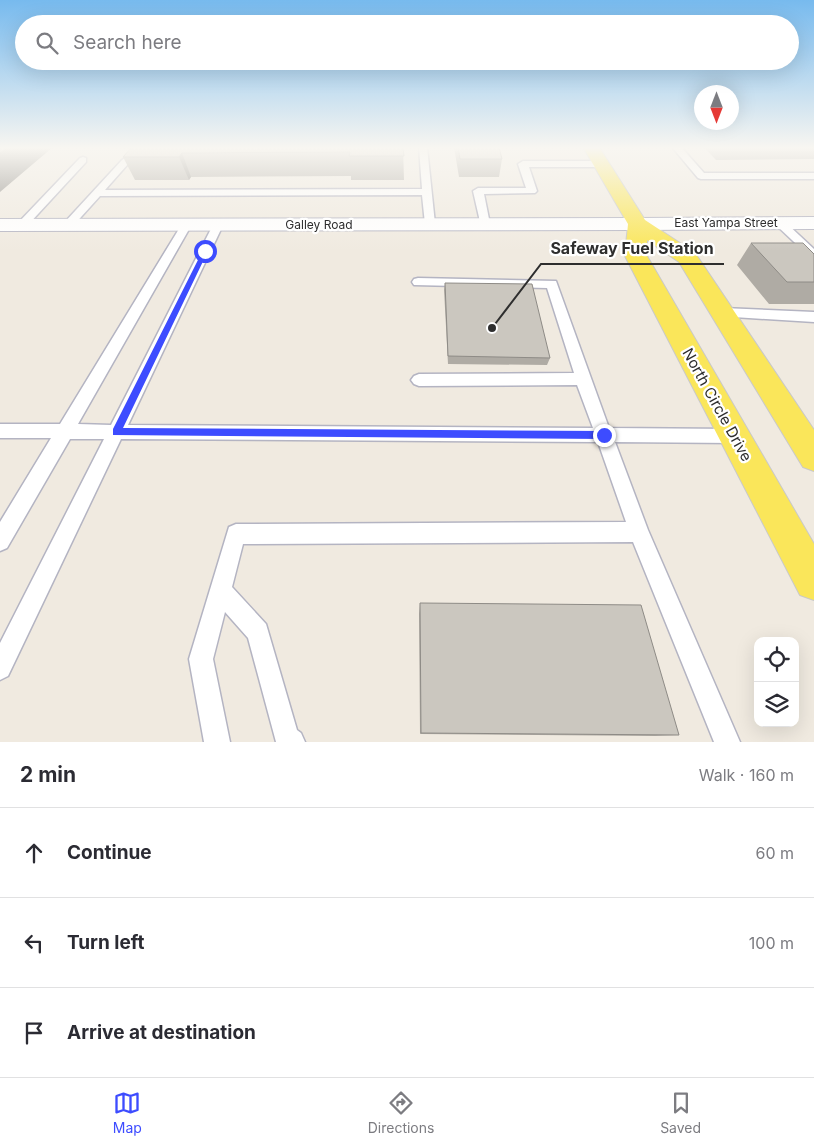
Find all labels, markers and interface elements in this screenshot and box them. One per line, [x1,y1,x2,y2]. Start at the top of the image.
search box [15,15,799,70]
icon: search [33,29,61,57]
text: Search here [73,31,182,54]
north arrow [694,85,739,130]
street label: East Yampa Street [674,215,778,230]
street label: Galley Road [285,217,353,232]
callout: Safeway Fuel Station [541,233,724,264]
text: Safeway Fuel Station [550,238,714,258]
route start [194,240,217,263]
street label: North Circle Drive [678,345,756,465]
route end [593,424,616,447]
map controls [754,637,799,727]
button: locate [754,637,799,682]
button: layers [754,682,799,727]
text: 2 min [20,762,76,787]
text: Walk · 160 m [699,765,794,785]
icon: ahead [20,839,48,867]
text: Continue [67,841,152,864]
text: 60 m [755,843,794,863]
icon: left [20,929,48,957]
text: Turn left [67,931,145,954]
text: 100 m [749,933,794,953]
icon: arrive [20,1019,48,1047]
text: Arrive at destination [67,1021,256,1044]
tab: Map [113,1089,142,1136]
tab: Directions [368,1089,434,1136]
tab: Saved [660,1089,701,1136]

